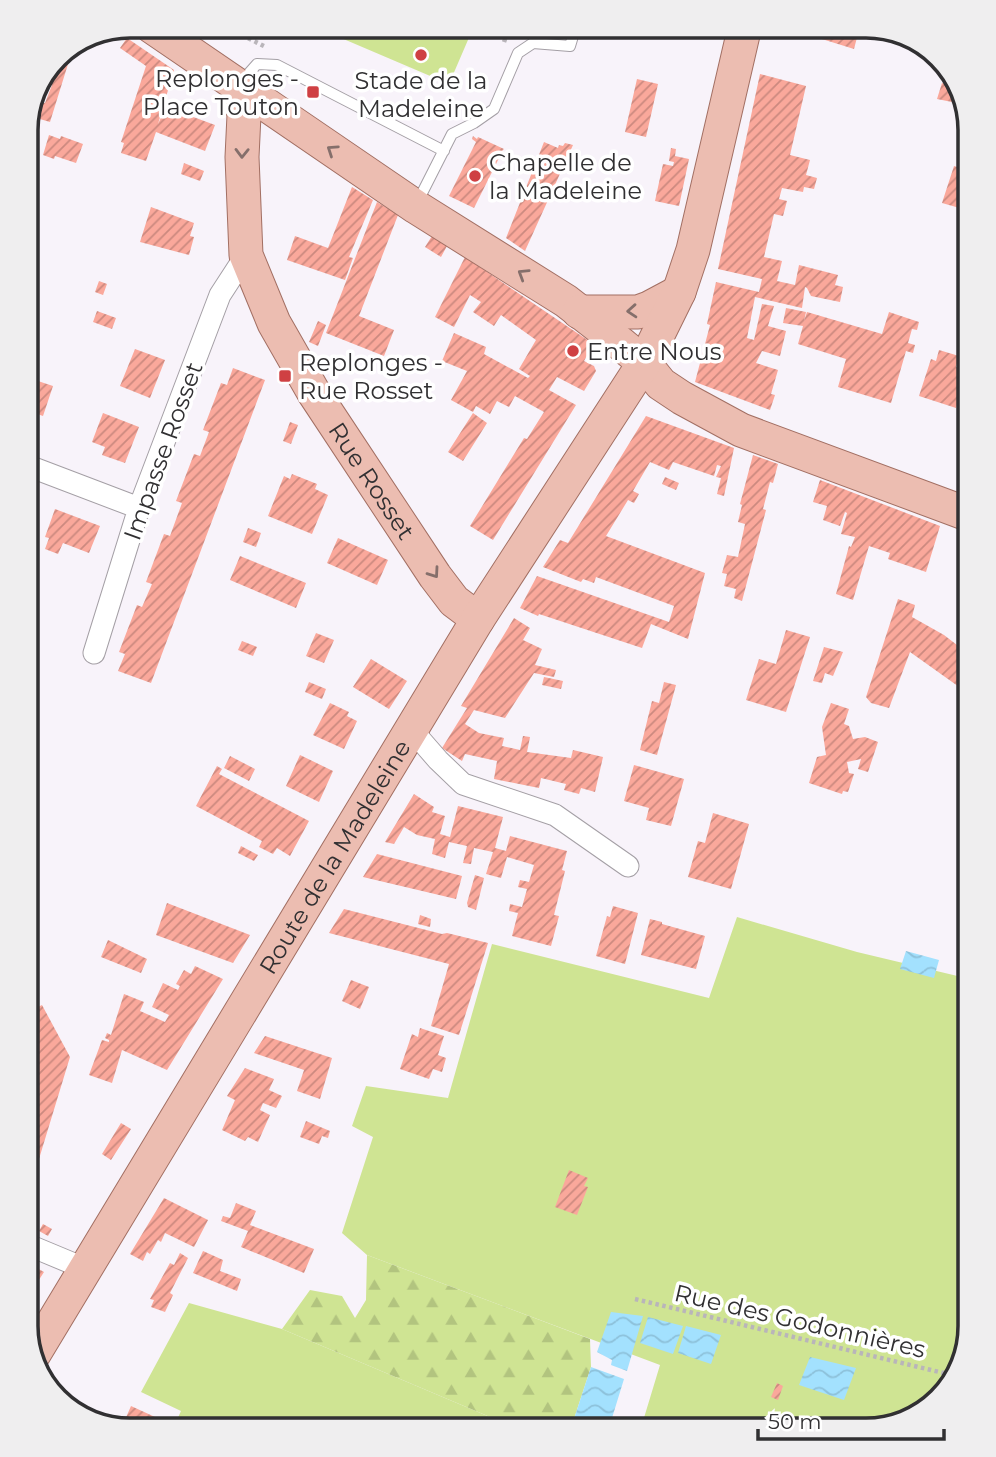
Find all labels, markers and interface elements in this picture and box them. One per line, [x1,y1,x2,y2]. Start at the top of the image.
marker: Stade de la Madeleine [413,47,429,63]
place label: Replonges - Place Touton [143,64,299,121]
place label: Stade de la Madeleine [355,66,487,123]
marker: Replonges - Place Touton [305,84,321,100]
one-way arrow [327,146,340,158]
one-way arrow [235,148,250,159]
place label: Chapelle de la Madeleine [489,148,642,205]
marker: Chapelle de la Madeleine [467,168,483,184]
one-way arrow [518,269,531,282]
one-way arrow [626,303,637,318]
place label: Entre Nous [587,337,722,366]
marker: Entre Nous [565,343,581,359]
place label: Replonges - Rue Rosset [299,348,443,405]
street label: Impasse Rosset [117,358,209,544]
marker: Replonges - Rue Rosset [277,368,293,384]
street label: Rue Rosset [323,417,421,545]
one-way arrow [426,565,438,578]
street label: Route de la Madeleine [253,734,416,979]
street label: Rue des Godonnières [672,1278,928,1364]
scale bar [758,1398,944,1442]
text: 50 m [768,1409,822,1434]

